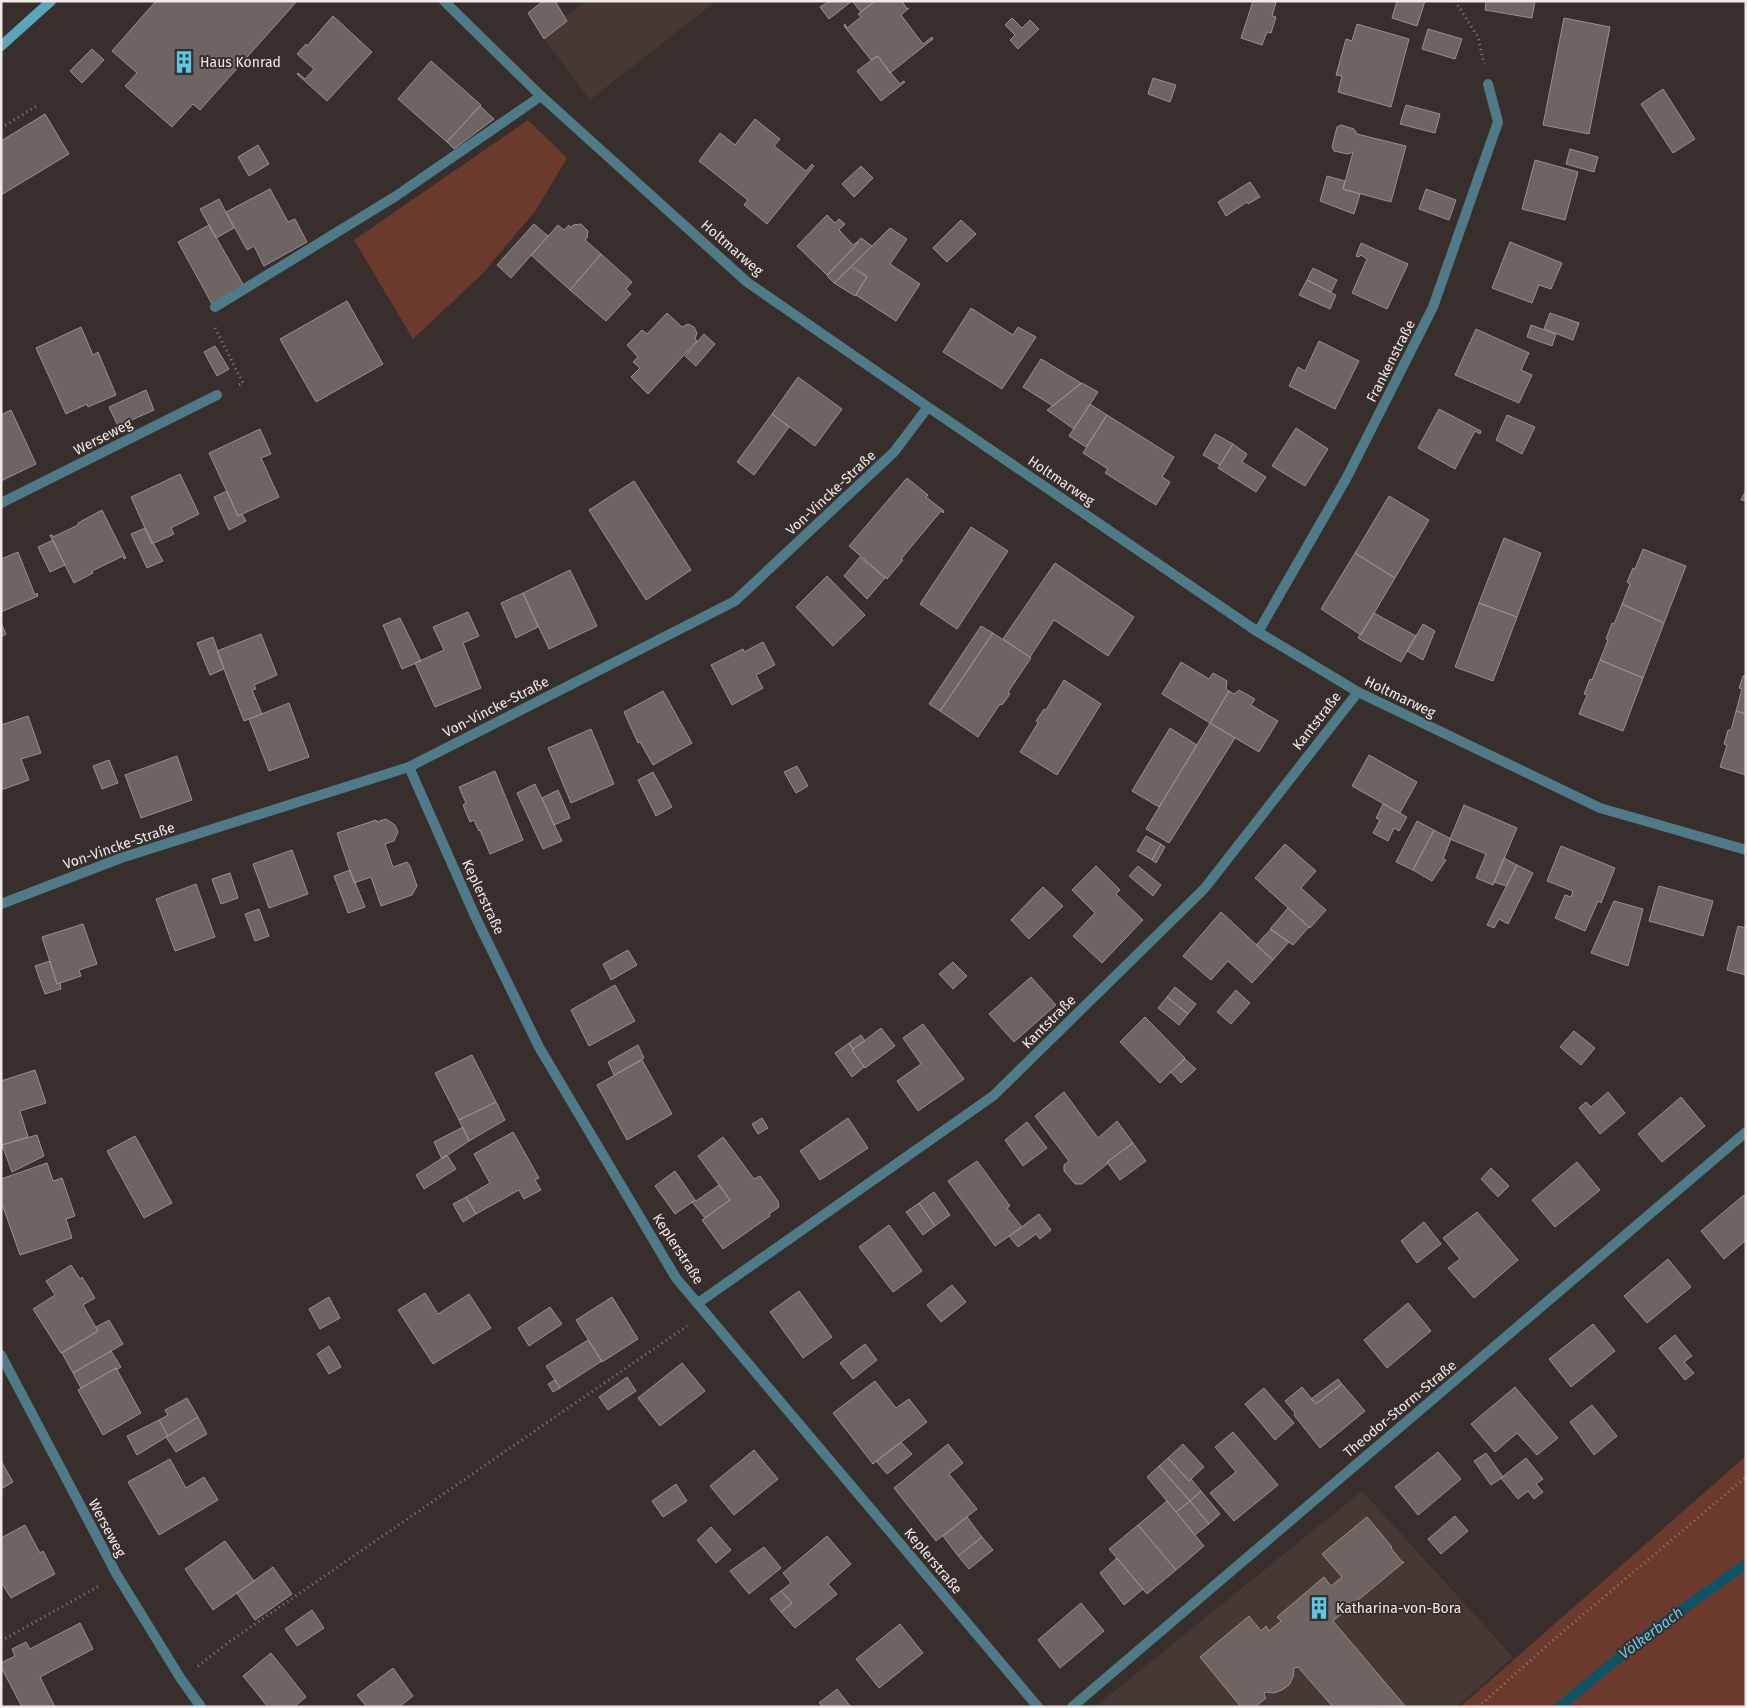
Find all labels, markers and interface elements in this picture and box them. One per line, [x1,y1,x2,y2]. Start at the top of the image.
building icon: Haus Konrad [171,49,197,75]
place label: Haus Konrad [200,54,281,71]
street label: Holtmarweg [697,216,767,280]
street label: Frankenstraße [1363,317,1419,405]
street label: Werseweg [71,415,136,459]
street label: Von-Vincke-Straße [783,447,879,539]
street label: Holtmarweg [1024,452,1098,510]
street label: Von-Vincke-Straße [440,673,552,741]
street label: Holtmarweg [1362,673,1439,722]
street label: Kantstraße [1289,689,1345,753]
street label: Von-Vincke-Straße [61,819,177,873]
street label: Keplerstraße [458,857,508,937]
street label: Kantstraße [1019,992,1079,1052]
street label: Keplerstraße [649,1210,707,1288]
street label: Theodor-Storm-Straße [1340,1357,1460,1461]
street label: Werseweg [85,1496,130,1561]
street label: Keplerstraße [900,1525,966,1597]
building icon: Katharina-von-Bora [1306,1595,1332,1621]
place label: Katharina-von-Bora [1336,1600,1461,1617]
water label: Völkerbach [1615,1603,1687,1663]

